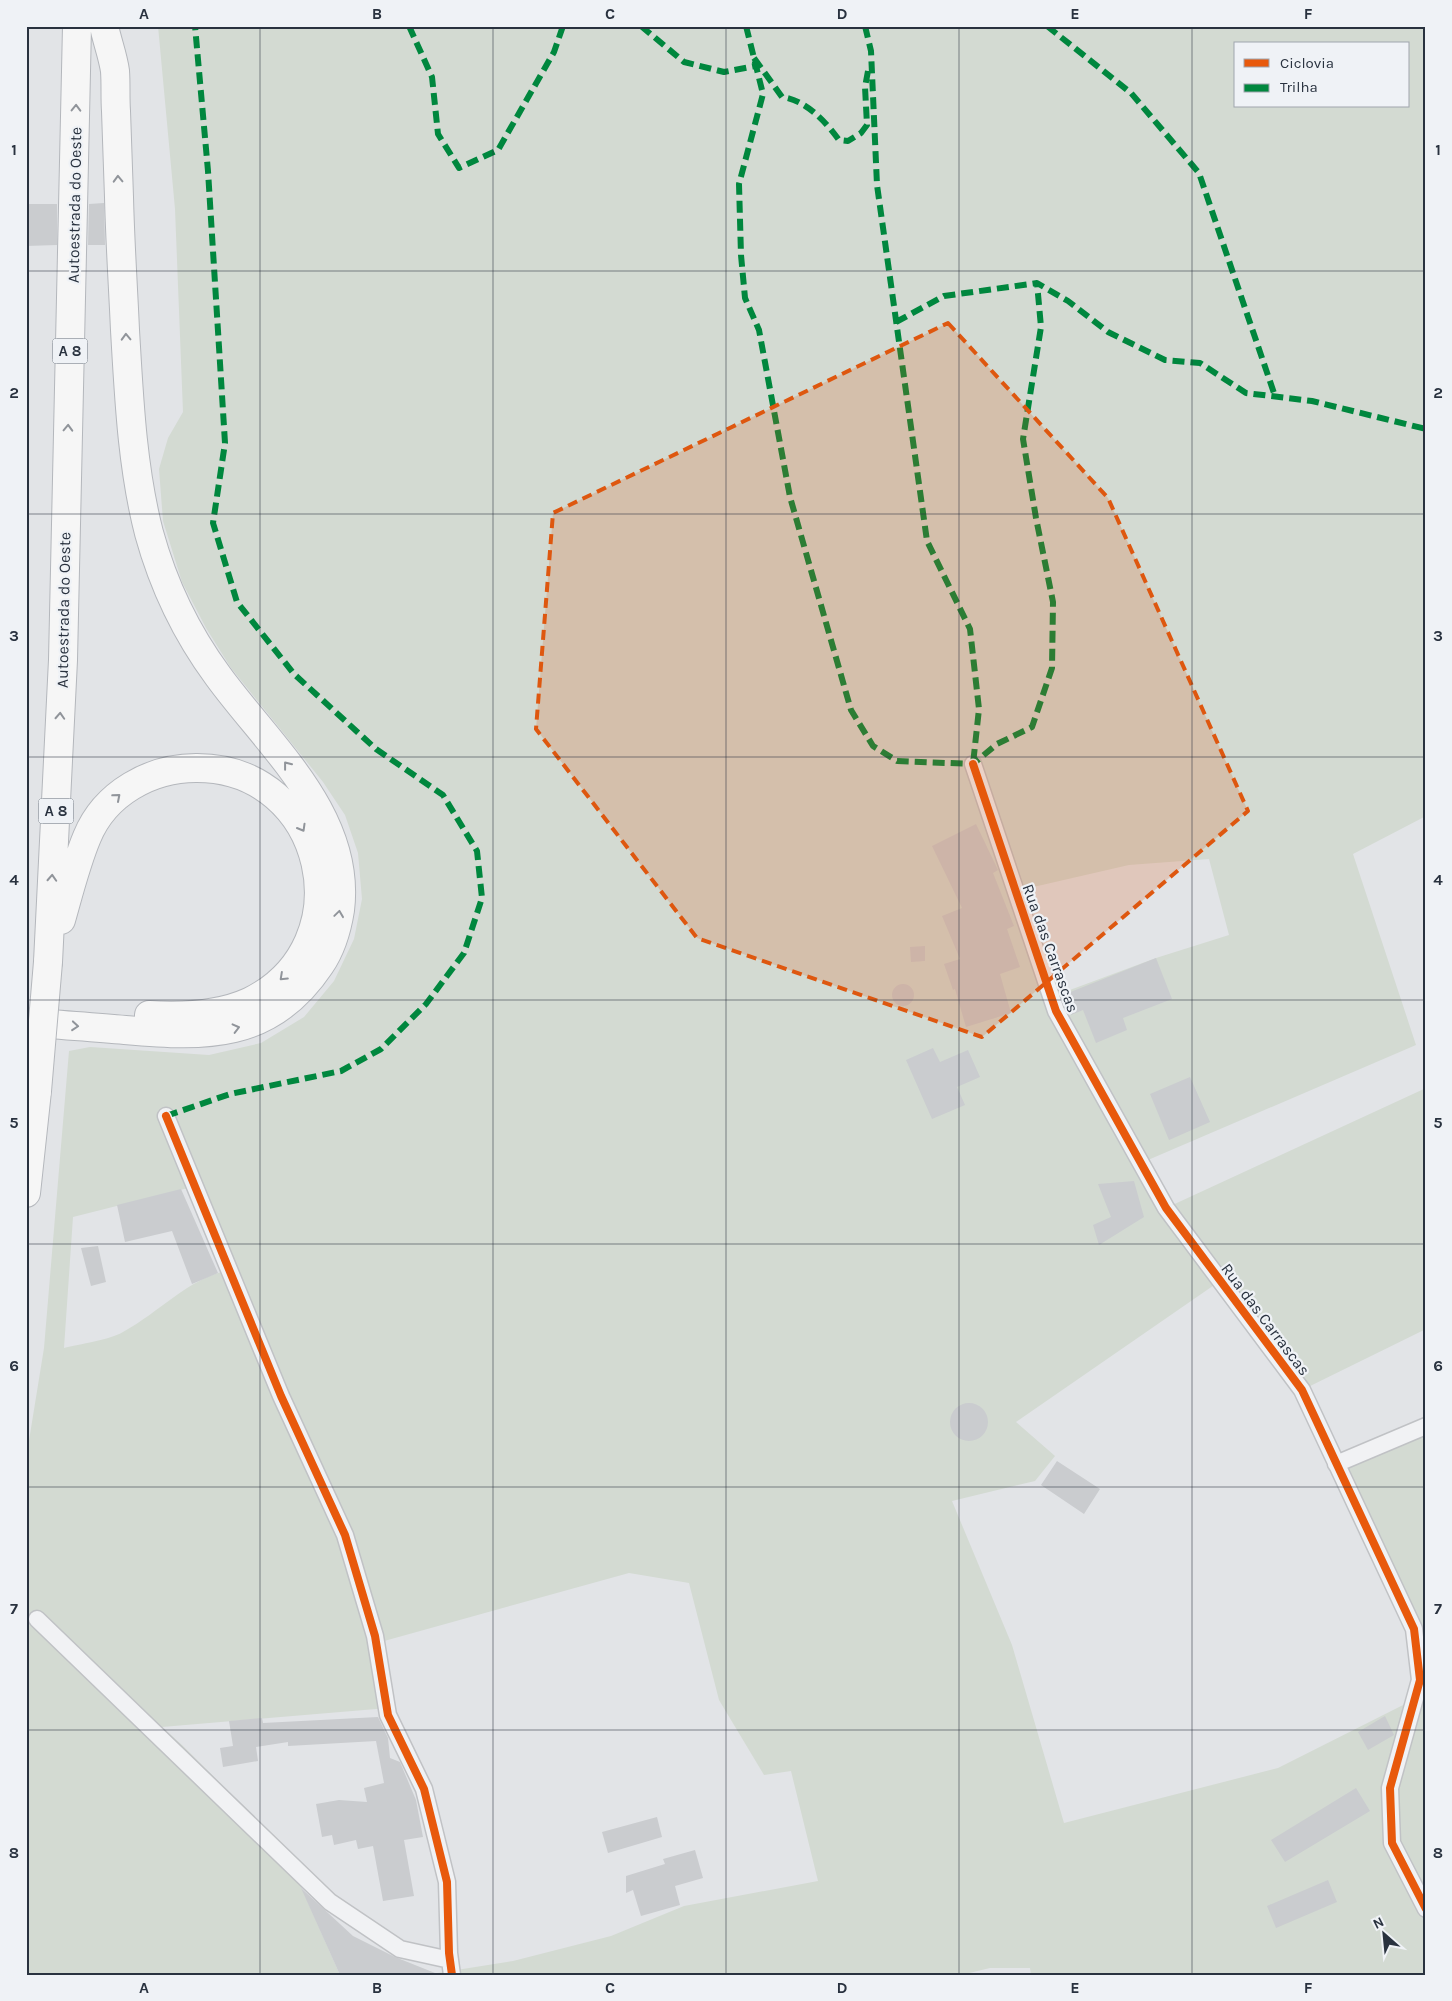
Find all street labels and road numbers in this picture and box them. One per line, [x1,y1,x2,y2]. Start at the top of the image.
street label: Autoestrada do Oeste [64,127,85,283]
road number: A 8 [52,338,88,364]
street label: Autoestrada do Oeste [53,532,74,688]
road number: A 8 [38,798,74,824]
street label: Rua das Carrascas [1018,881,1083,1015]
street label: Rua das Carrascas [1217,1259,1314,1379]

